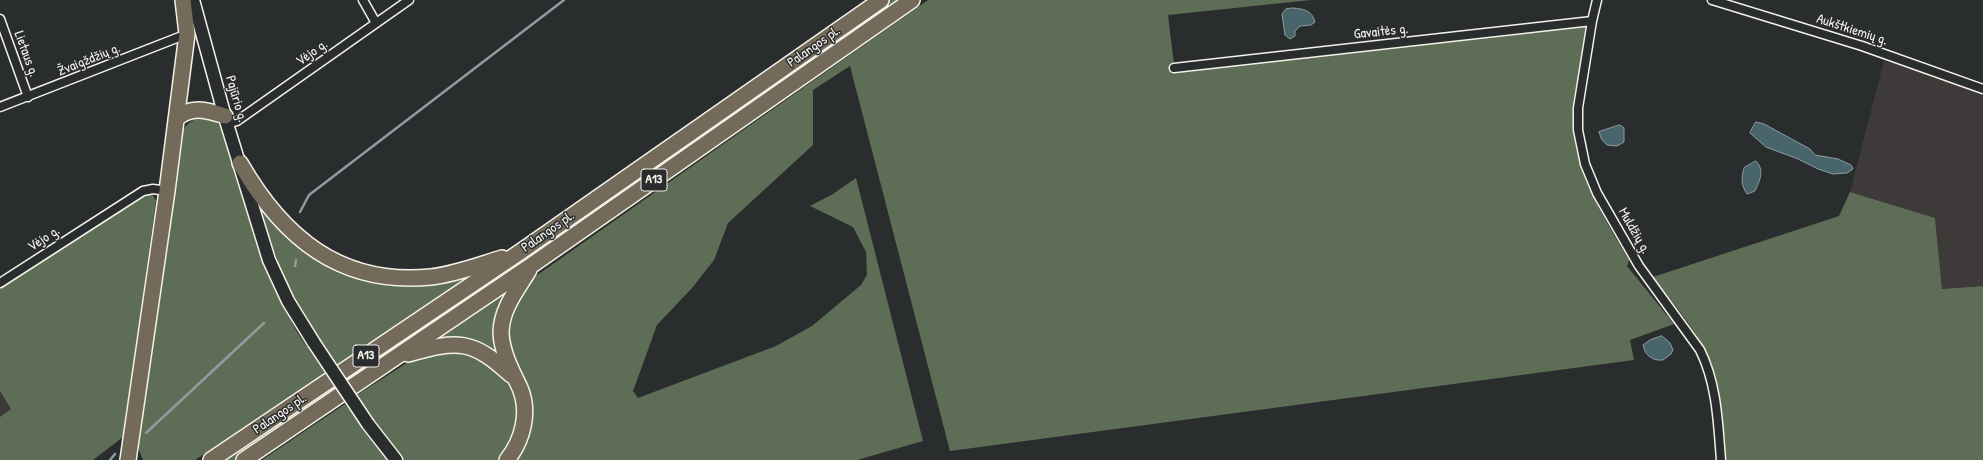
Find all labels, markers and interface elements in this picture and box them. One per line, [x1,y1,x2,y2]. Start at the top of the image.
street label: Aukštkiemių g. [1814,11,1890,49]
street label: Gavaitės g. [1353,21,1409,43]
street label: Palangos pl. [784,23,844,71]
street label: Lietaus g. [10,29,42,79]
street label: Vėjo g. [293,36,331,70]
street label: Žvaigždžių g. [55,40,123,80]
street label: Pajūrio g. [221,74,251,124]
road number: A13 [641,169,667,191]
street label: Muldžių g. [1614,205,1654,257]
street label: Palangos pl. [518,208,578,256]
street label: Vėjo g. [25,222,63,256]
road number: A13 [353,345,379,367]
street label: Palangos pl. [250,390,310,438]

